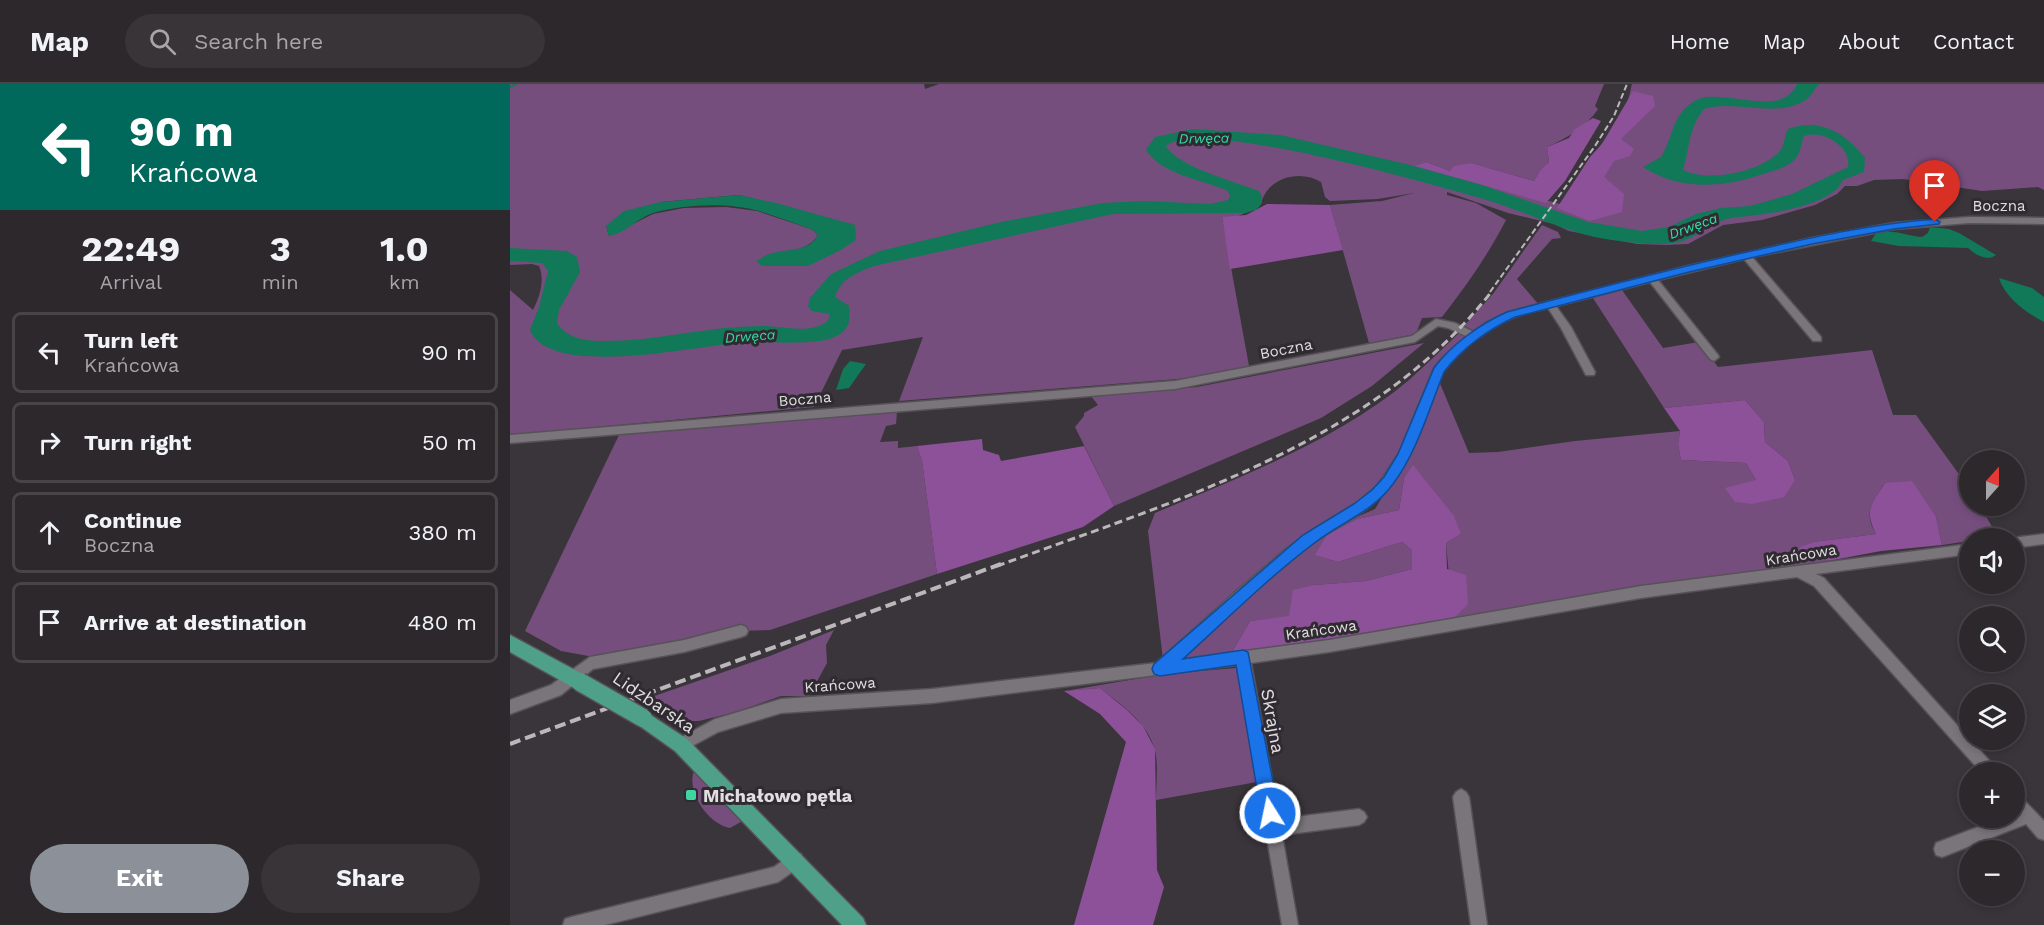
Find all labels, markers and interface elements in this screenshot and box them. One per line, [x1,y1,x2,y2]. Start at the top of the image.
search box [125,14,545,68]
text: Map [30,25,89,58]
icon: search [146,25,179,58]
text: Search here [194,29,323,54]
text: Home [1670,29,1730,54]
text: Map [1763,29,1806,54]
text: About [1839,29,1900,54]
text: Contact [1933,29,2014,54]
text: 90 m [129,107,233,156]
icon: left [30,108,108,186]
water label: Drwęca [1179,130,1230,146]
text: Krańcowa [129,157,258,189]
pin [1909,160,1960,222]
icon: arrive [1918,169,1951,202]
street label: Boczna [1973,197,2026,215]
water label: Drwęca [1667,210,1720,242]
text: 22:49 [81,228,181,270]
text: 3 [270,228,291,270]
text: 1.0 [380,228,429,270]
text: Arrival [100,270,162,294]
text: min [262,270,299,294]
text: km [389,270,419,294]
water label: Drwęca [724,326,776,346]
text: Turn left [84,328,178,353]
street label: Boczna [1258,335,1314,363]
icon: left [33,336,66,369]
text: 90 m [421,340,477,365]
text: Krańcowa [84,353,179,377]
street label: Boczna [778,388,833,410]
icon: right [33,426,66,459]
text: Turn right [84,430,191,455]
text: 50 m [422,430,477,455]
north arrow [1959,450,2025,516]
map controls [1959,450,2025,906]
text: Continue [84,508,182,533]
icon: ahead [33,516,66,549]
text: 380 m [408,520,477,545]
button: sound [1959,528,2025,594]
text: Boczna [84,533,155,557]
street label: Krańcowa [1764,540,1838,569]
icon: arrive [33,606,66,639]
button: search [1959,606,2025,672]
text: Arrive at destination [84,610,307,635]
text: 480 m [408,610,477,635]
street label: Krańcowa [1284,616,1358,644]
street label: Lidzbarska [609,667,699,737]
street label: Krańcowa [804,673,877,696]
button: layers [1959,684,2025,750]
street label: Skrajna [1257,687,1289,755]
button: + [1959,762,2025,828]
position arrow [1238,781,1302,845]
place label: Michałowo pętla [703,785,853,806]
marker: Michałowo pętla [684,788,698,802]
button: − [1959,840,2025,906]
button: Exit [30,844,249,913]
button: Share [261,844,480,913]

